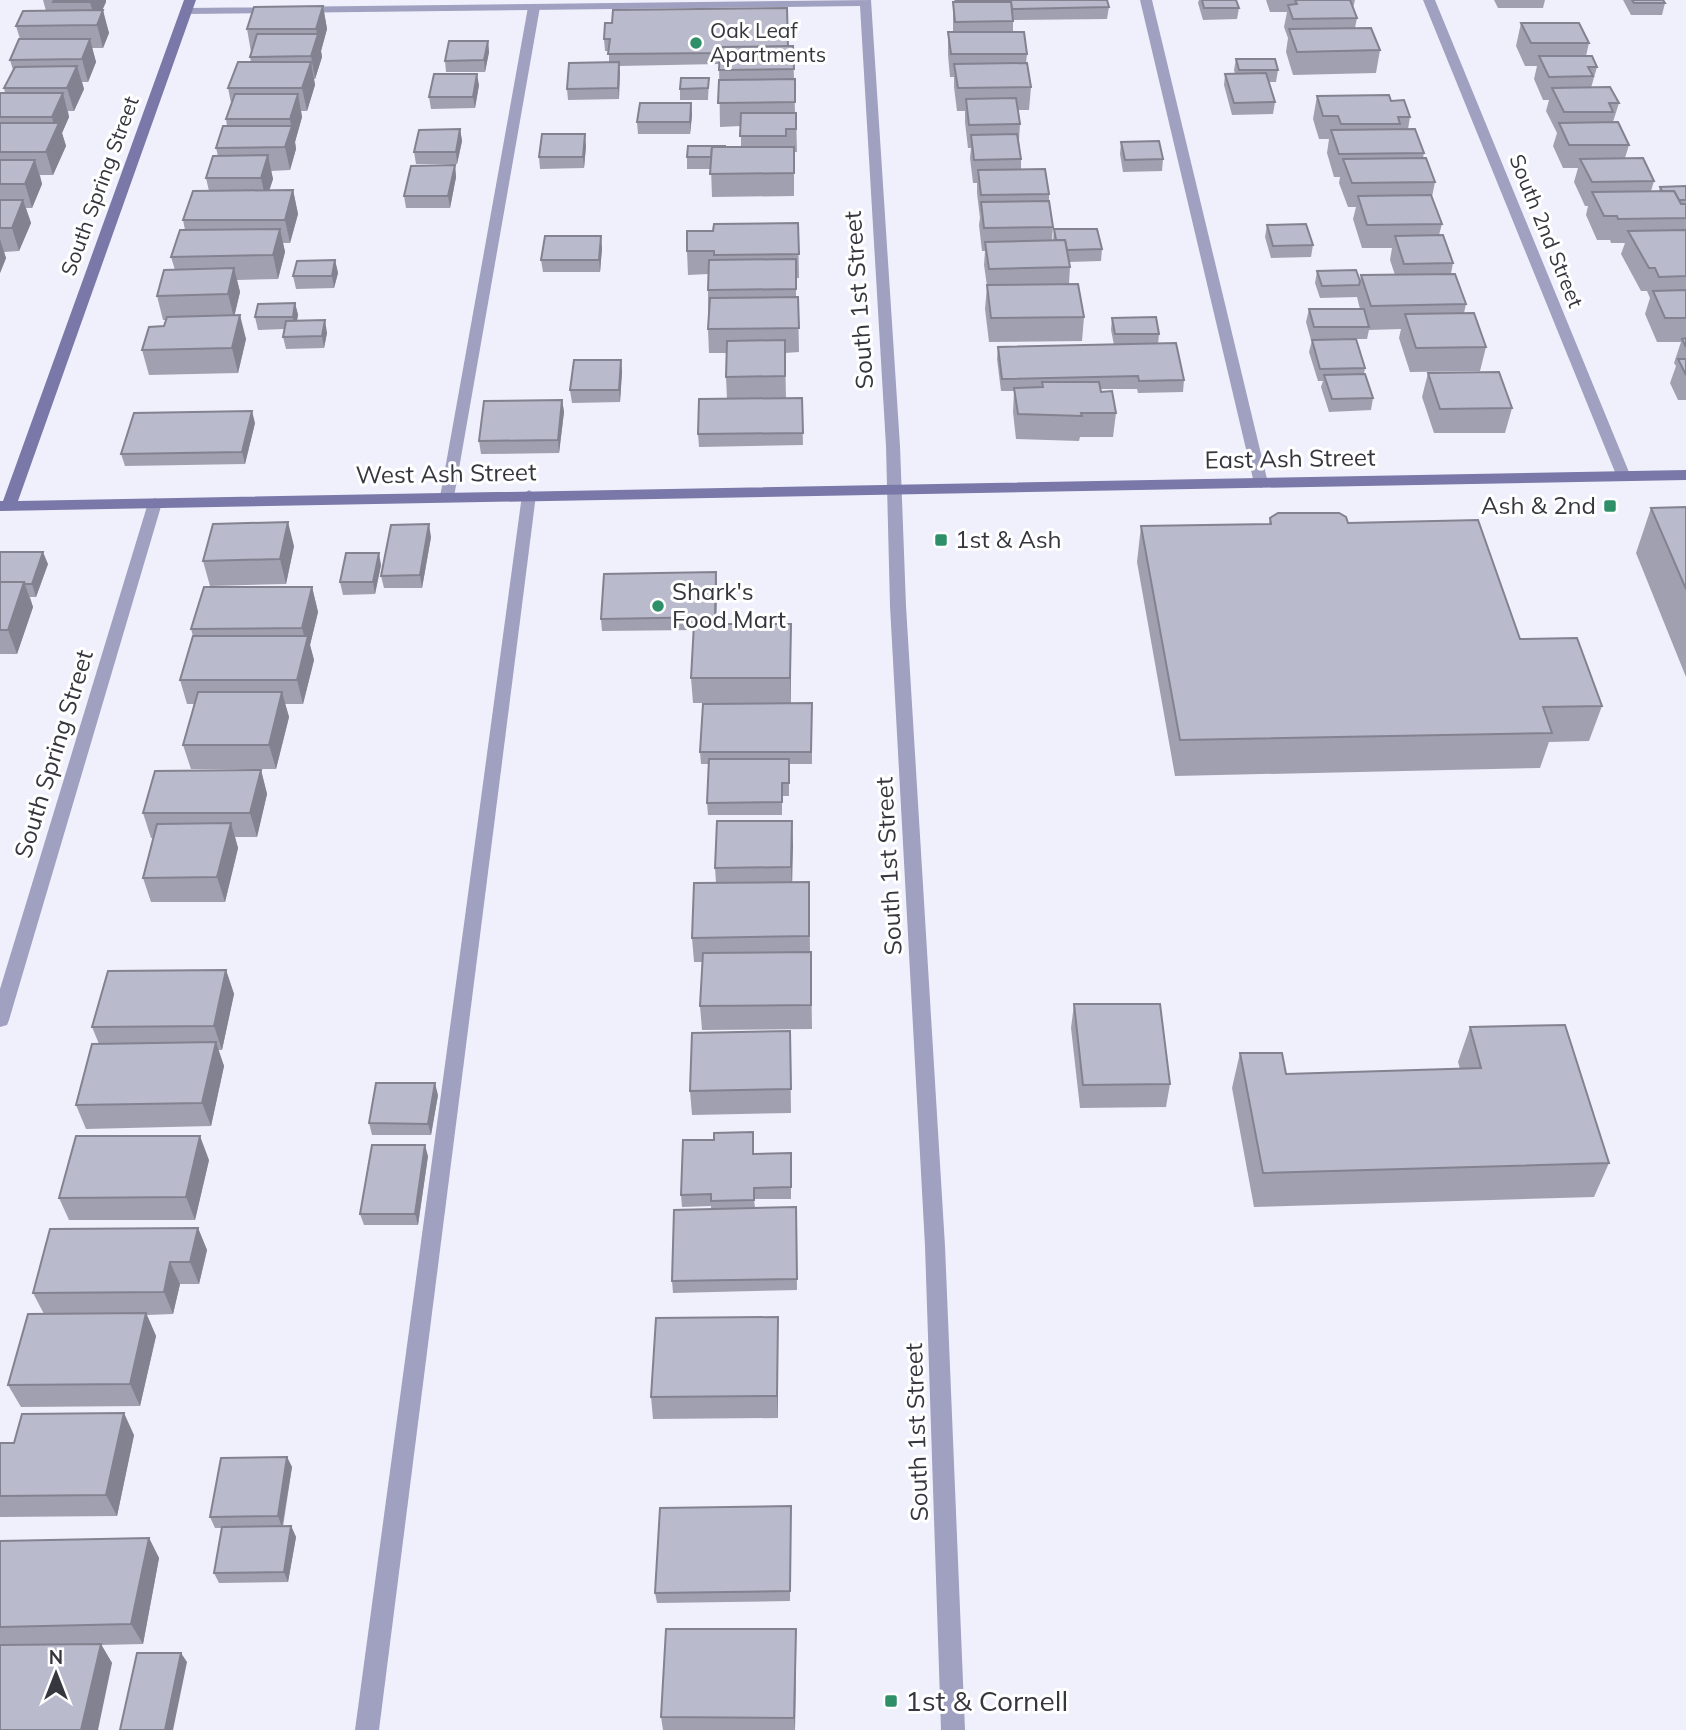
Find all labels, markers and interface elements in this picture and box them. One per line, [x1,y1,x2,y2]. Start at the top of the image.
place label: Oak Leaf Apartments [710,17,826,67]
marker: Oak Leaf Apartments [688,35,704,51]
street label: South Spring Street [54,92,144,279]
street label: South 2nd Street [1504,150,1590,311]
street label: South 1st Street [837,210,879,390]
street label: East Ash Street [1204,442,1376,474]
street label: West Ash Street [355,456,537,490]
place label: Ash & 2nd [1481,490,1596,520]
marker: Ash & 2nd [1602,498,1618,514]
place label: 1st & Ash [955,524,1062,554]
marker: 1st & Ash [933,532,949,548]
place label: Shark's Food Mart [672,576,786,634]
marker: Shark's Food Mart [650,598,666,614]
street label: South Spring Street [7,646,99,861]
street label: South 1st Street [868,776,908,956]
street label: South 1st Street [898,1342,934,1522]
north arrow [21,1639,91,1709]
text: N [49,1645,63,1669]
place label: 1st & Cornell [905,1683,1068,1718]
marker: 1st & Cornell [883,1693,899,1709]

